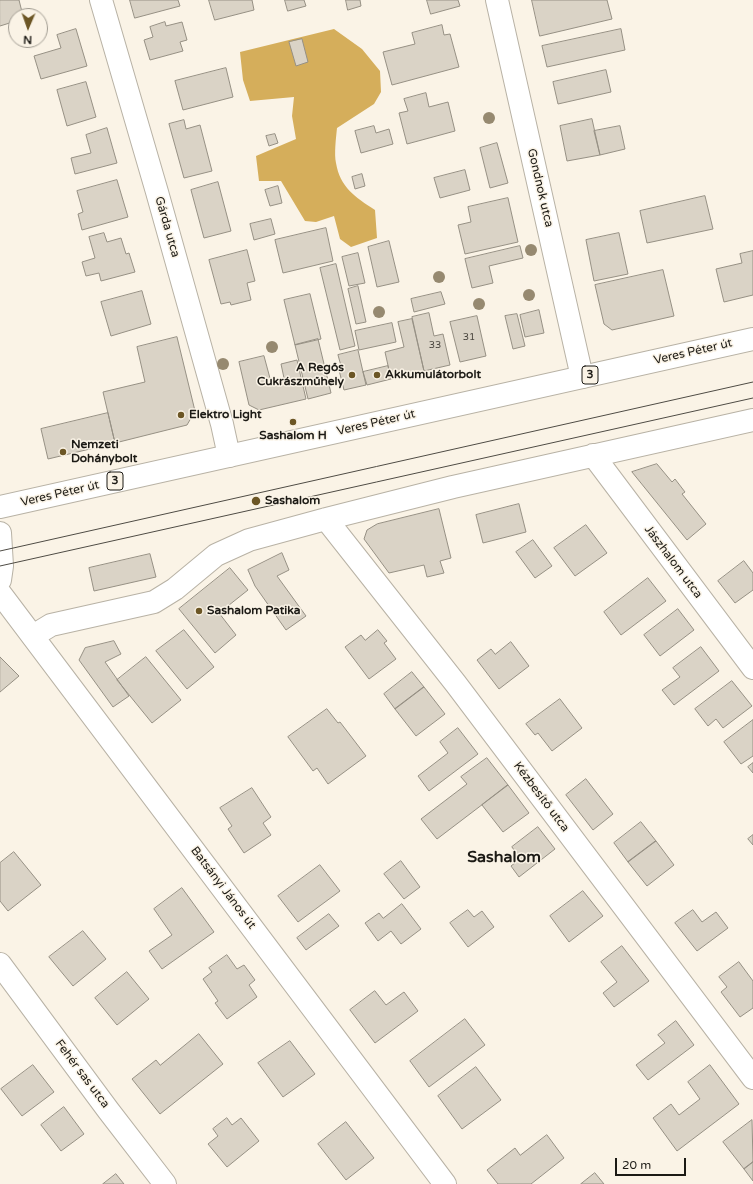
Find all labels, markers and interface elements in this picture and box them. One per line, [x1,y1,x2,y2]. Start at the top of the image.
north arrow [8,8,48,48]
text: N [23,33,32,46]
street label: Gondnok utca [524,147,556,229]
street label: Gárda utca [151,195,183,259]
house number: 31 [463,331,475,343]
street label: Veres Péter út [652,336,734,368]
house number: 33 [429,339,441,351]
place label: A Regős Cukrászműhely [257,361,344,389]
road number: 3 [582,366,598,384]
place label: Akkumulátorbolt [385,368,481,382]
marker: A Regős Cukrászműhely [347,370,357,380]
marker: Akkumulátorbolt [372,370,382,380]
street label: Veres Péter út [335,407,417,439]
place label: Elektro Light [189,408,262,422]
marker: Elektro Light [176,410,186,420]
marker: Sashalom H [288,417,298,427]
place label: Sashalom H [259,429,327,443]
place label: Nemzeti Dohánybolt [71,438,137,466]
marker: Nemzeti Dohánybolt [58,447,68,457]
road number: 3 [107,472,123,490]
street label: Veres Péter út [19,478,101,510]
place label: Sashalom [265,494,320,508]
marker: Sashalom [250,495,262,507]
street label: Jászhalom utca [641,523,705,601]
place label: Sashalom Patika [207,604,300,618]
marker: Sashalom Patika [194,606,204,616]
street label: Kézbesítő utca [510,759,572,835]
street label: Batsányi János út [187,844,259,932]
district label: Sashalom [467,848,541,868]
street label: Fehér sas utca [52,1037,112,1111]
scale bar [617,1150,688,1176]
text: 20 m [622,1158,651,1172]

